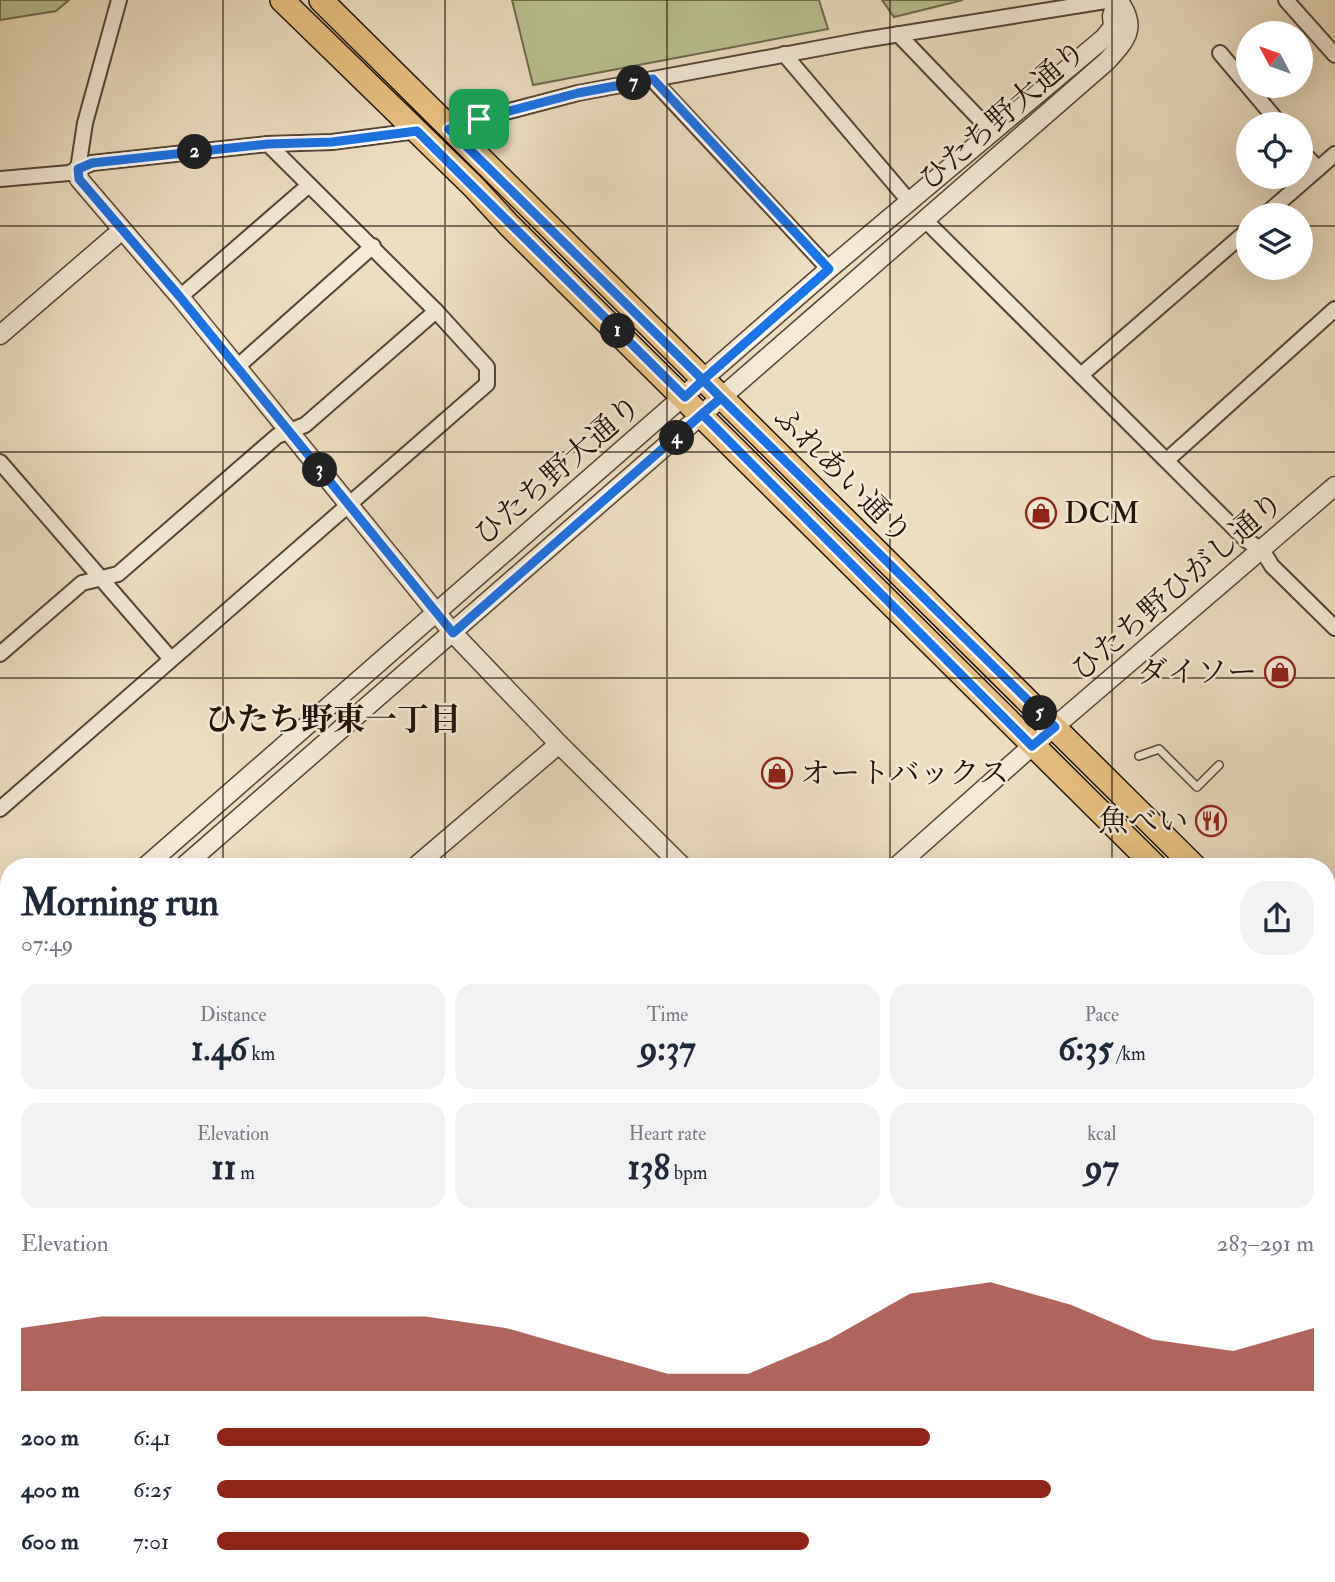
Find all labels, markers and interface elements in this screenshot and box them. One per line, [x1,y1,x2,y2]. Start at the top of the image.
north arrow [1236,21,1312,98]
map controls [1236,21,1313,280]
street label: ひたち野大通り [911,33,1094,198]
pin: 7 [616,66,652,100]
text: 7 [629,70,638,94]
pin [449,89,509,149]
icon: arrive [460,100,498,138]
button: locate [1236,112,1313,189]
pin: 2 [178,134,212,170]
text: 2 [190,139,199,163]
button: layers [1236,203,1313,280]
pin: 1 [600,314,636,348]
text: 1 [614,318,621,342]
street label: ひたち野大通り [466,388,649,553]
street label: ふれあい通り [766,399,919,552]
pin: 4 [660,420,694,456]
text: 4 [671,425,682,449]
pin: 3 [302,452,338,488]
text: 3 [316,457,323,481]
street label: ひたち野ひがし通り [1063,484,1291,689]
place label: DCM [1064,495,1139,532]
shop icon: DCM [1024,496,1058,530]
place label: ダイソー [1138,654,1257,691]
shop icon: ダイソー [1263,655,1297,689]
pin: 5 [1023,696,1058,730]
district label: ひたち野東一丁目 [205,700,461,740]
text: 5 [1035,700,1044,724]
place label: オートバックス [800,755,1009,792]
shop icon: オートバックス [760,756,794,790]
place label: 魚べい [1098,803,1188,840]
restaurant icon: 魚べい [1194,804,1228,838]
text: Morning run [21,879,219,927]
button: share [1240,881,1314,955]
text: 07:49 [21,929,73,958]
text: Distance [200,1003,266,1027]
text: Time [647,1003,688,1027]
text: Pace [1085,1003,1119,1027]
text: 1.46 [191,1027,247,1071]
text: 9:37 [639,1027,696,1071]
text: 6:35 [1058,1027,1113,1071]
text: km [247,1042,275,1066]
text: /km [1113,1042,1146,1066]
text: Elevation [197,1122,269,1146]
text: Heart rate [629,1122,706,1146]
text: kcal [1087,1122,1116,1146]
text: 11 [211,1146,236,1190]
text: 138 [627,1146,670,1190]
text: 97 [1085,1146,1119,1190]
text: m [236,1161,255,1185]
text: bpm [670,1161,708,1185]
text: Elevation [21,1229,109,1258]
text: 283–291 m [1217,1229,1314,1258]
text: 200 m [21,1423,79,1452]
text: 6:41 [133,1423,171,1452]
text: 400 m [21,1475,80,1504]
text: 6:25 [133,1475,172,1504]
text: 600 m [21,1527,79,1556]
text: 7:01 [133,1527,169,1556]

